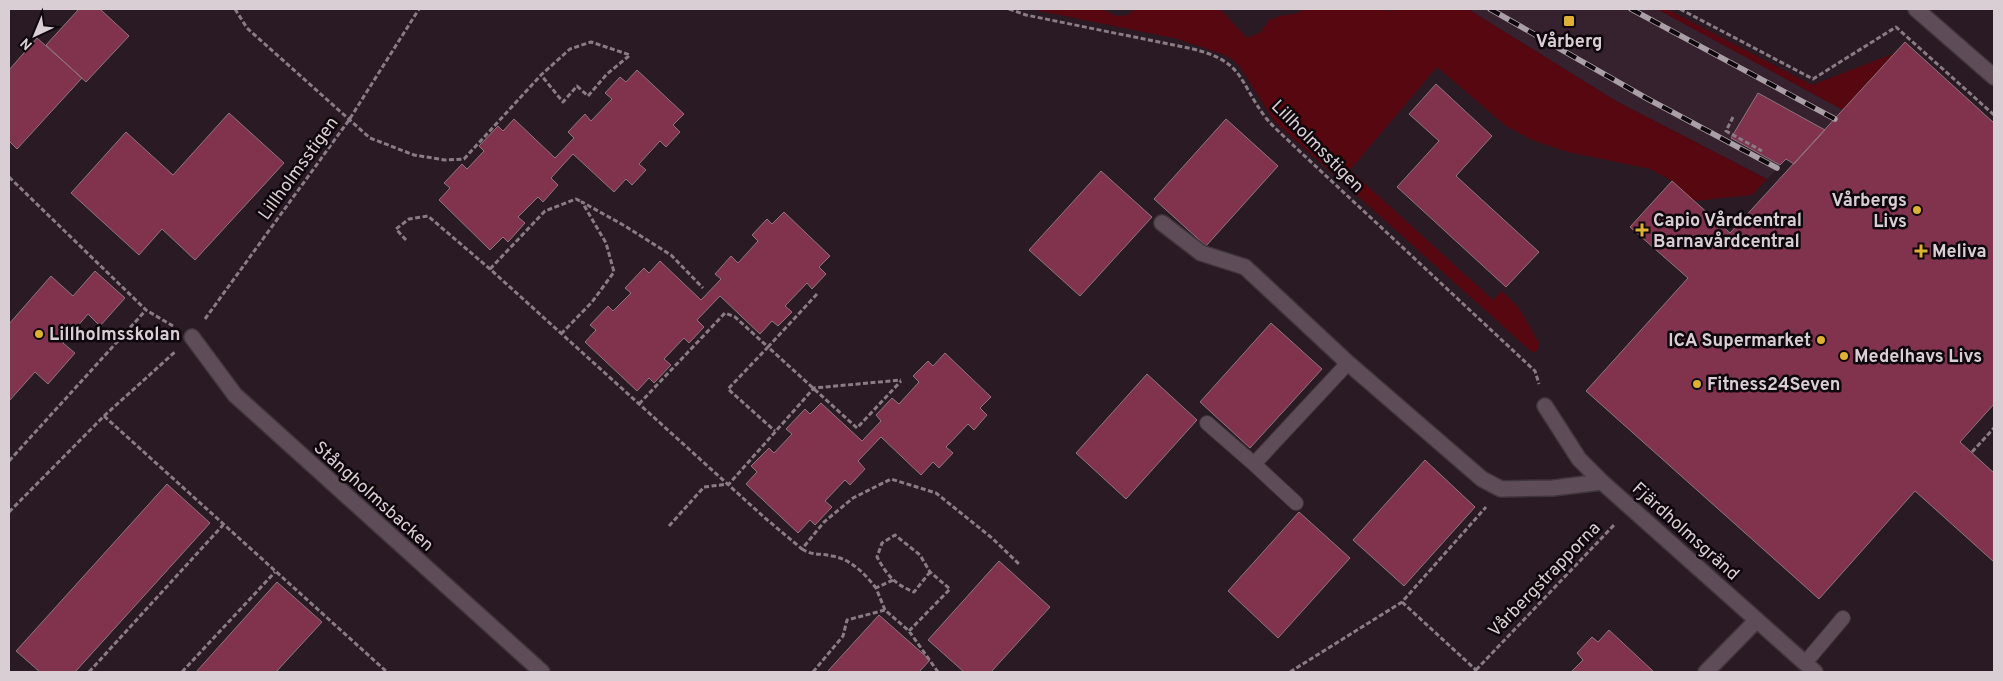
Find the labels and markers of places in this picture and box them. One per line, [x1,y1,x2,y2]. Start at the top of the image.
marker: Vårberg [1562,14,1576,28]
place label: Vårberg [1536,31,1602,54]
place label: Vårbergs Livs [1831,190,1907,234]
marker: Vårbergs Livs [1911,204,1923,216]
place label: Capio Vårdcentral Barnavårdcentral [1653,210,1802,254]
marker: Capio Vårdcentral Barnavårdcentral [1635,223,1649,237]
place label: Meliva [1932,241,1987,264]
marker: Meliva [1914,244,1928,258]
place label: Lillholmsskolan [49,324,180,347]
marker: Lillholmsskolan [33,328,45,340]
place label: ICA Supermarket [1668,330,1811,353]
marker: ICA Supermarket [1815,334,1827,346]
place label: Medelhavs Livs [1854,346,1982,369]
marker: Medelhavs Livs [1838,350,1850,362]
place label: Fitness24Seven [1707,374,1840,397]
marker: Fitness24Seven [1691,378,1703,390]

